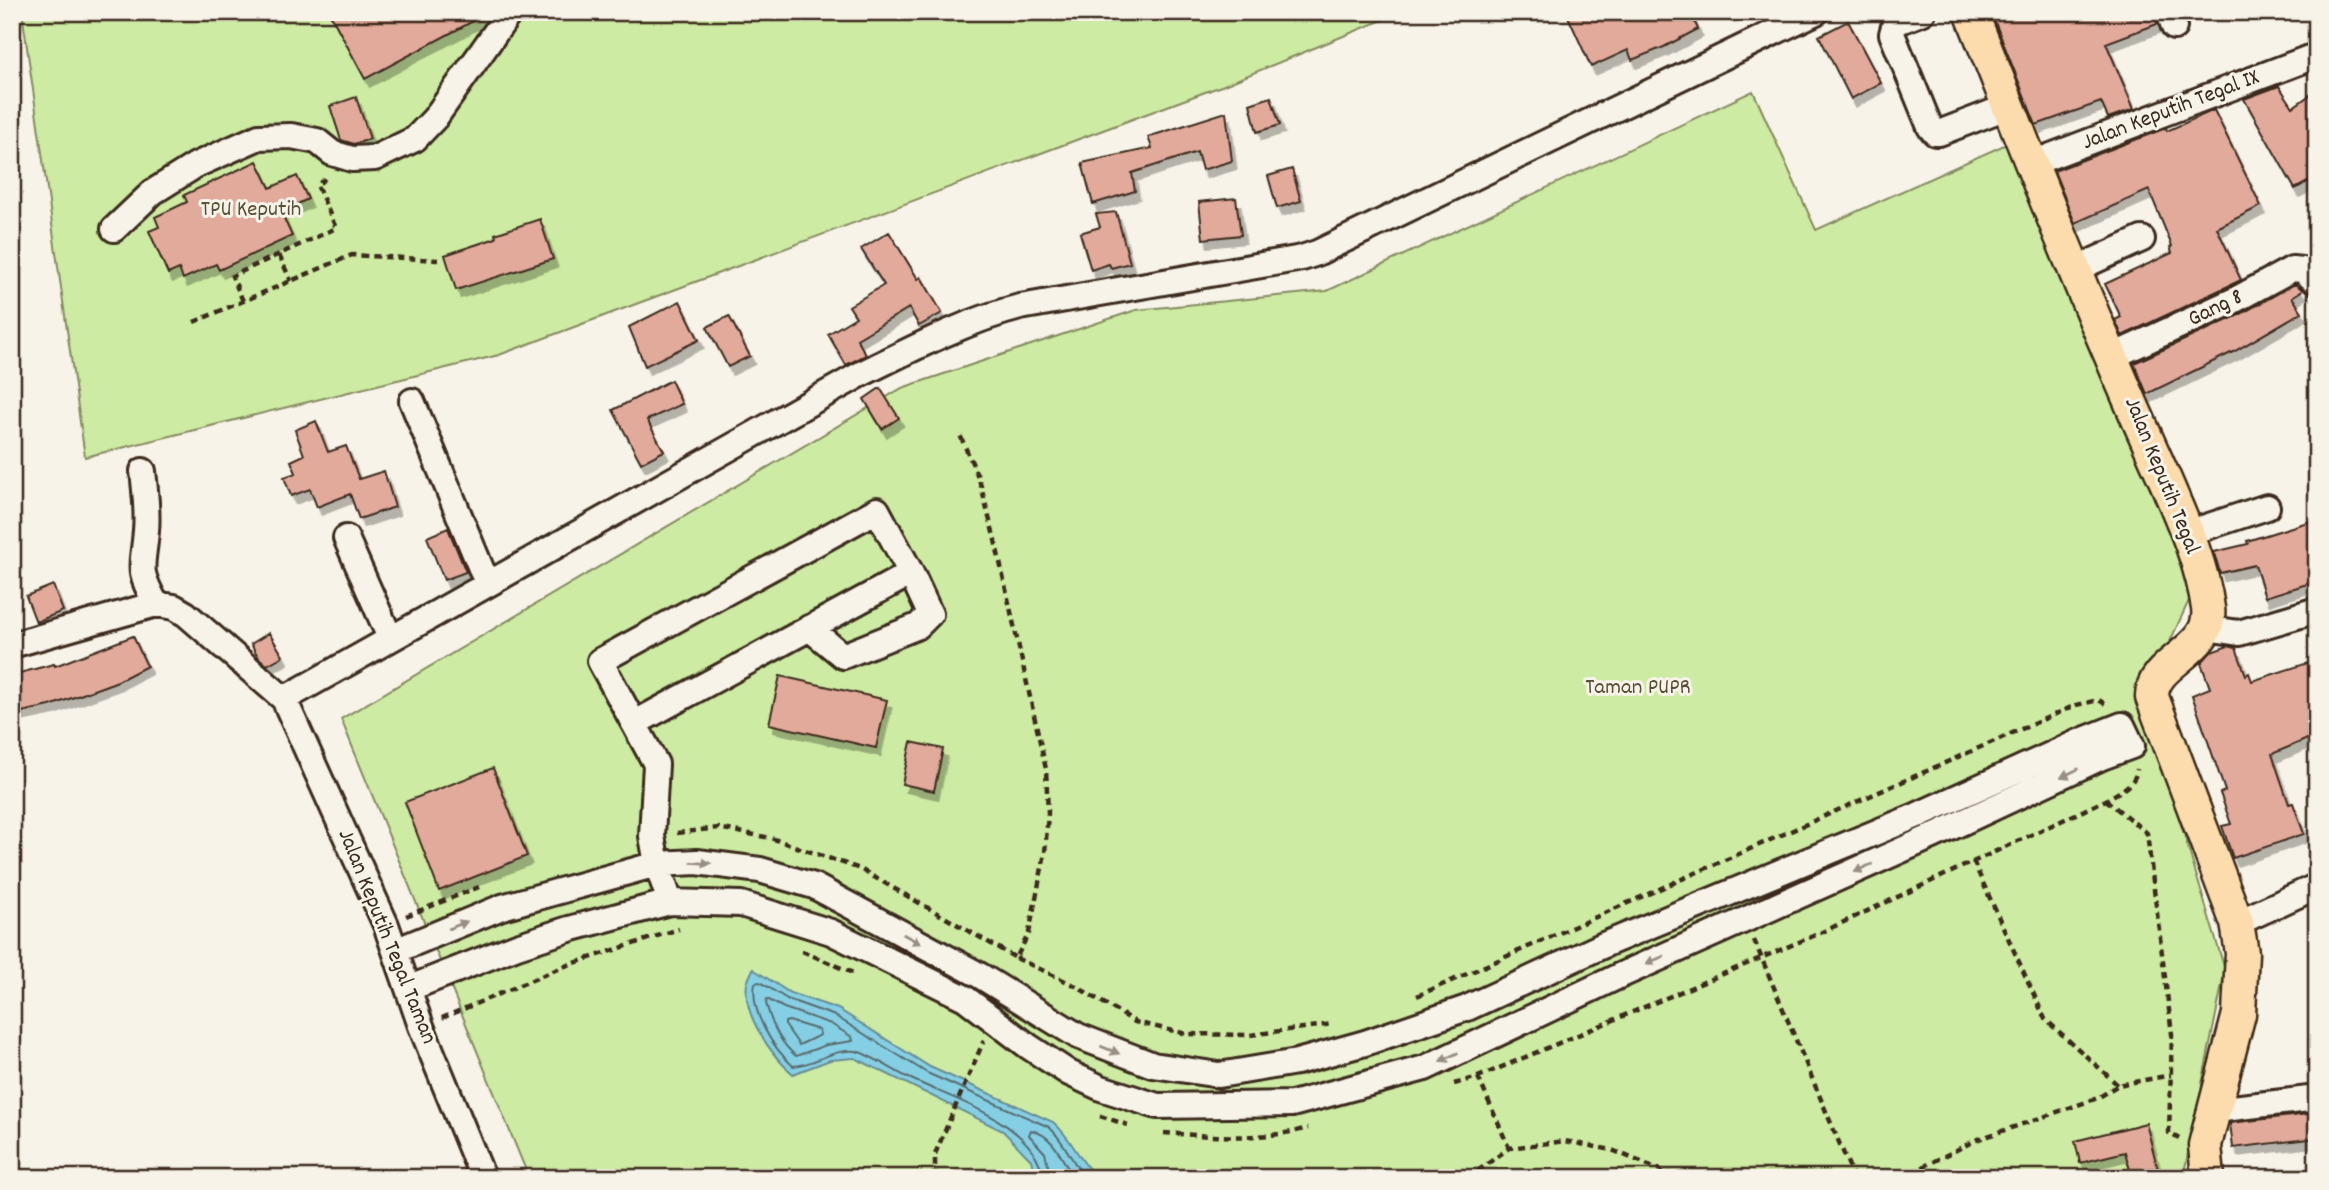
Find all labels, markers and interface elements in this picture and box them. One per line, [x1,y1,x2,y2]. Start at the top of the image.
street label: Jalan Keputih Tegal IX [2078,62,2264,160]
park label: TPU Keputih [201,194,301,227]
street label: Gang 8 [2183,282,2249,336]
street label: Jalan Keputih Tegal [2114,393,2208,560]
park label: Taman PUPR [1585,672,1691,705]
one-way arrow [2060,768,2080,779]
street label: Jalan Keputih Tegal Taman [328,825,444,1049]
one-way arrow [690,858,712,869]
one-way arrow [1853,862,1873,874]
one-way arrow [448,919,468,931]
one-way arrow [902,933,922,944]
one-way arrow [1645,954,1665,966]
one-way arrow [1100,1044,1121,1055]
one-way arrow [1439,1051,1459,1062]

